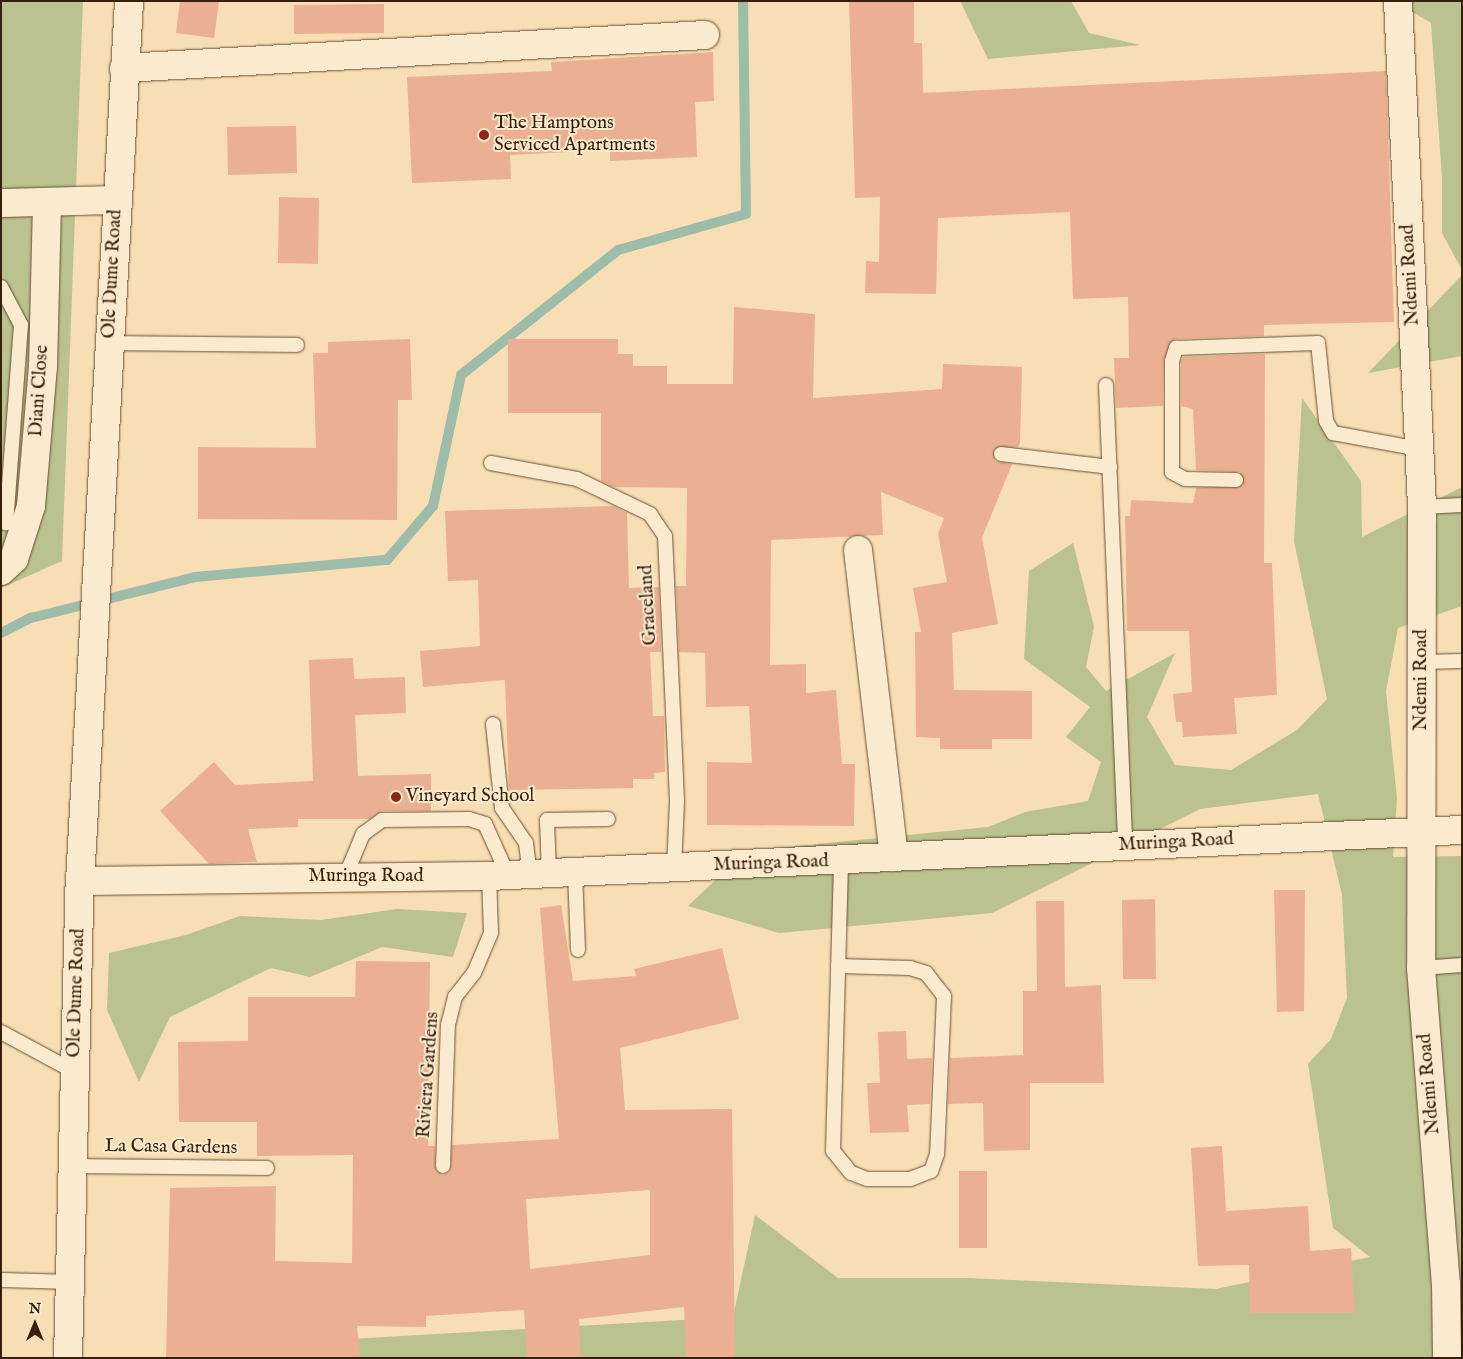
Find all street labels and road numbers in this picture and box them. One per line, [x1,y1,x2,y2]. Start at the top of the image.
street label: Ole Dume Road [98,209,128,339]
street label: Ndemi Road [1397,224,1425,326]
street label: Diani Close [25,344,55,438]
street label: Graceland [636,564,662,646]
street label: Ndemi Road [1411,629,1433,731]
street label: Muringa Road [1118,829,1234,857]
street label: Muringa Road [713,851,829,877]
street label: Muringa Road [308,866,424,888]
street label: Ole Dume Road [63,928,91,1058]
street label: Riviera Gardens [413,1011,445,1139]
street label: Ndemi Road [1414,1032,1446,1136]
street label: La Casa Gardens [104,1135,238,1161]

